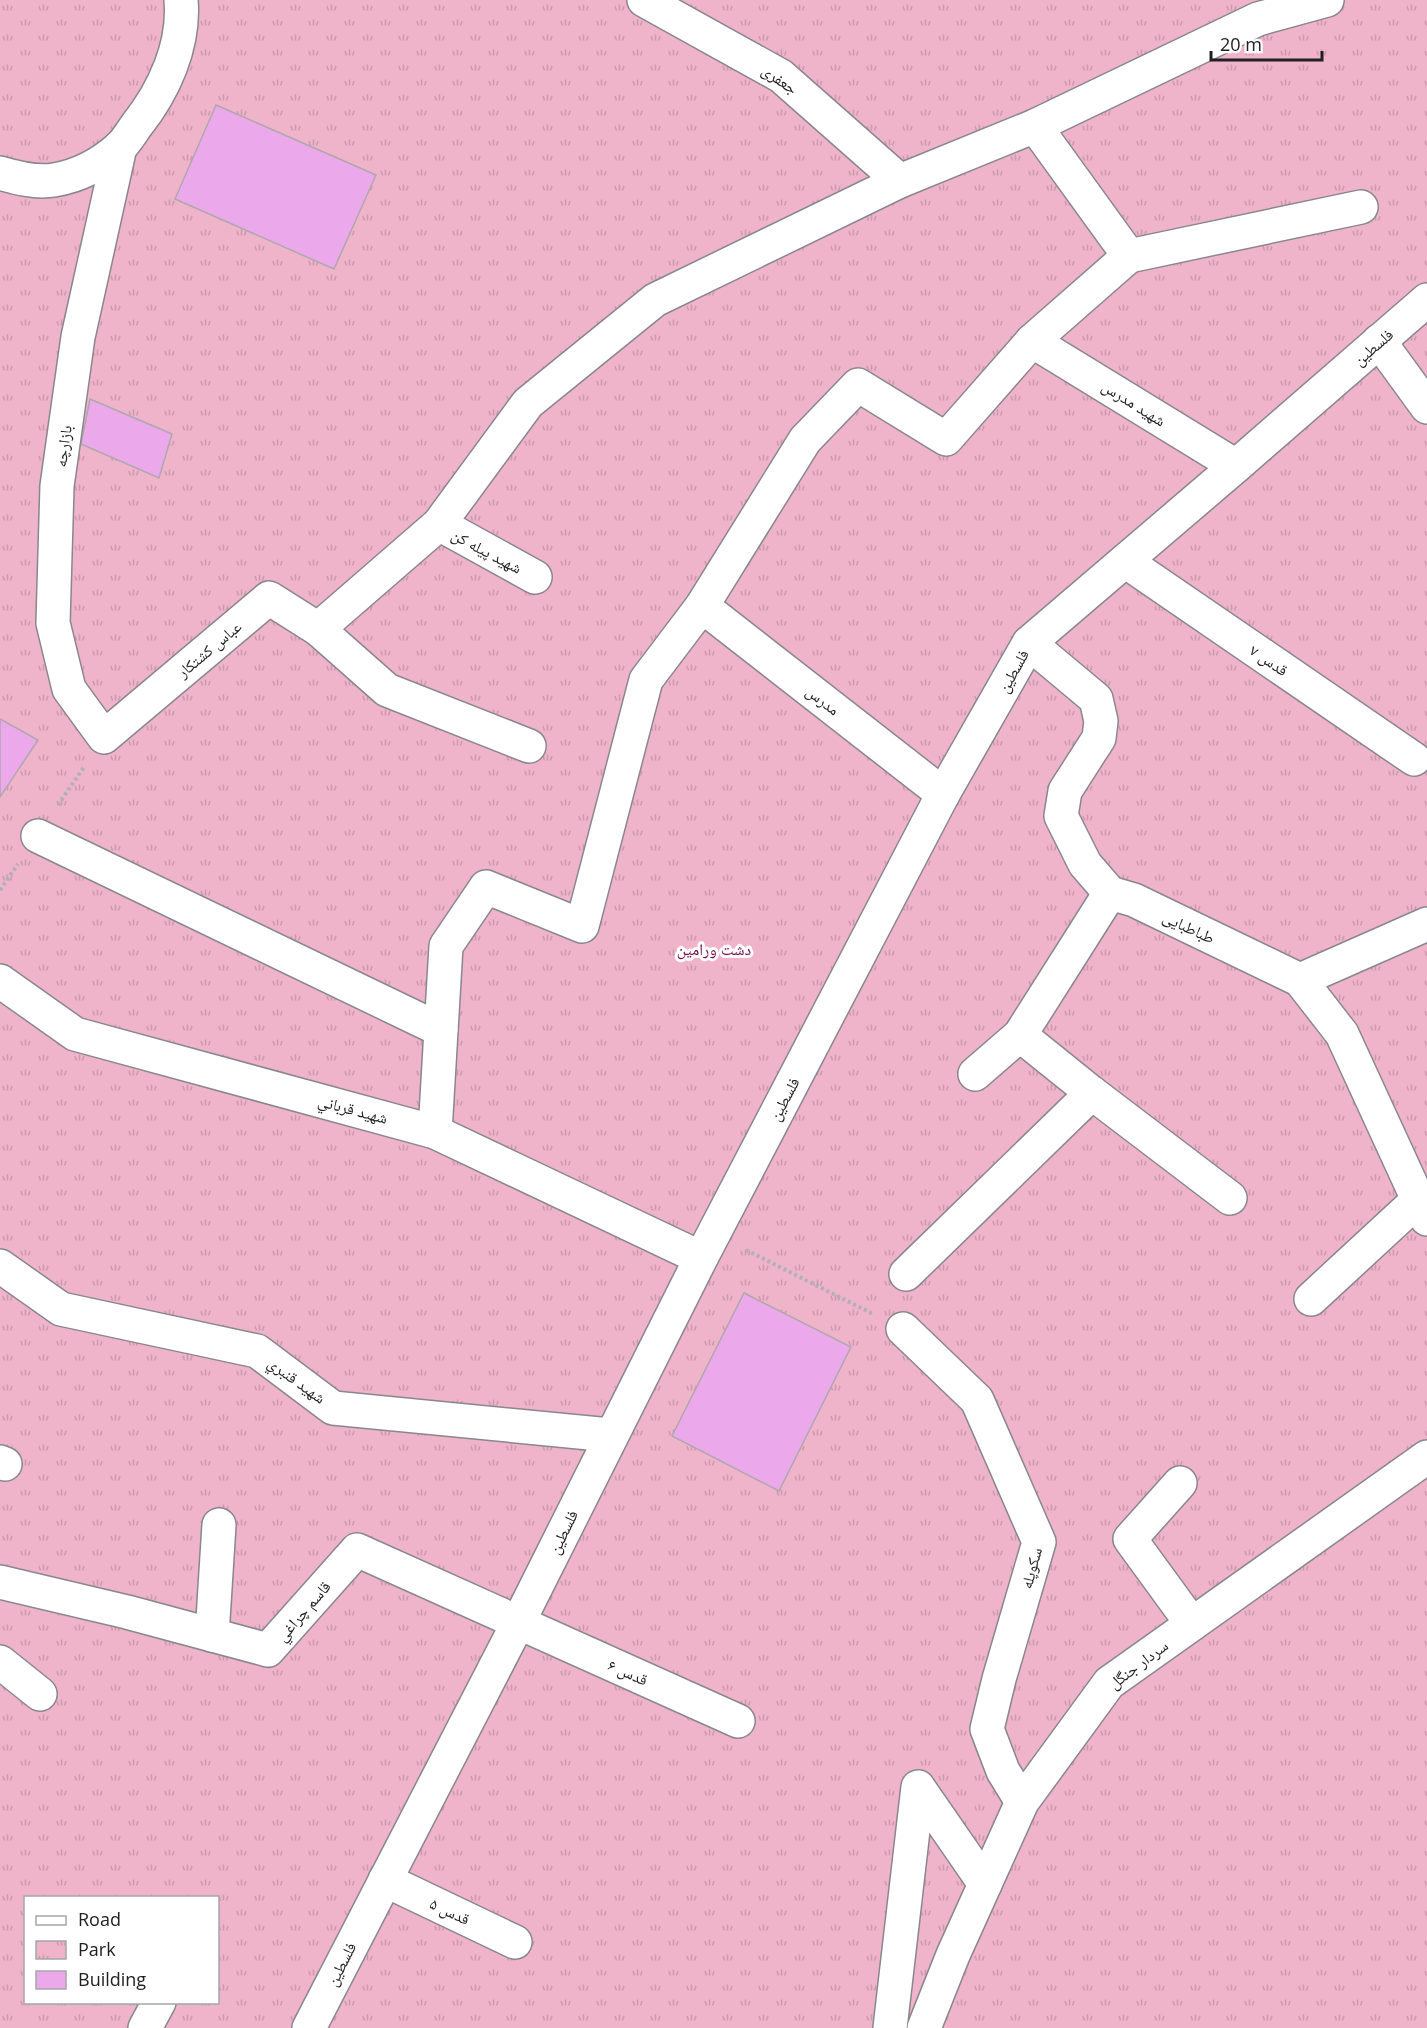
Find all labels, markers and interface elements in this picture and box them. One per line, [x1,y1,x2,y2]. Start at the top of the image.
scale bar [1211,24,1322,62]
text: 20 m [1220,32,1262,56]
street label: جعفری [758,59,802,99]
street label: فلسطین [1348,323,1398,371]
street label: شهيد مدرس [1098,375,1170,431]
street label: بازارچه [49,424,77,468]
street label: شهيد پيله كن [448,523,526,579]
street label: عباس كشتكار [171,616,246,683]
street label: قدس ۷ [1245,639,1293,681]
street label: فلسطین [992,645,1034,697]
street label: مدرس [802,680,844,720]
street label: طباطبایی [1159,905,1219,949]
park label: دشت ورامین [677,938,751,960]
street label: فلسطین [763,1073,805,1125]
street label: شهيد قرباني [315,1089,390,1131]
street label: شهيد قنبري [262,1352,330,1410]
street label: فلسطین [543,1506,583,1558]
street label: سکوپله [1015,1545,1047,1591]
street label: قاسم چراغي [271,1576,337,1647]
street label: سردار جنگل [1104,1634,1172,1694]
street label: قدس ۶ [604,1653,652,1691]
street label: قدس ۵ [426,1892,474,1930]
legend [24,1896,219,2004]
text: Road [78,1907,121,1931]
text: Park [78,1937,116,1961]
street label: فلسطین [321,1938,361,1990]
text: Building [78,1967,146,1991]

